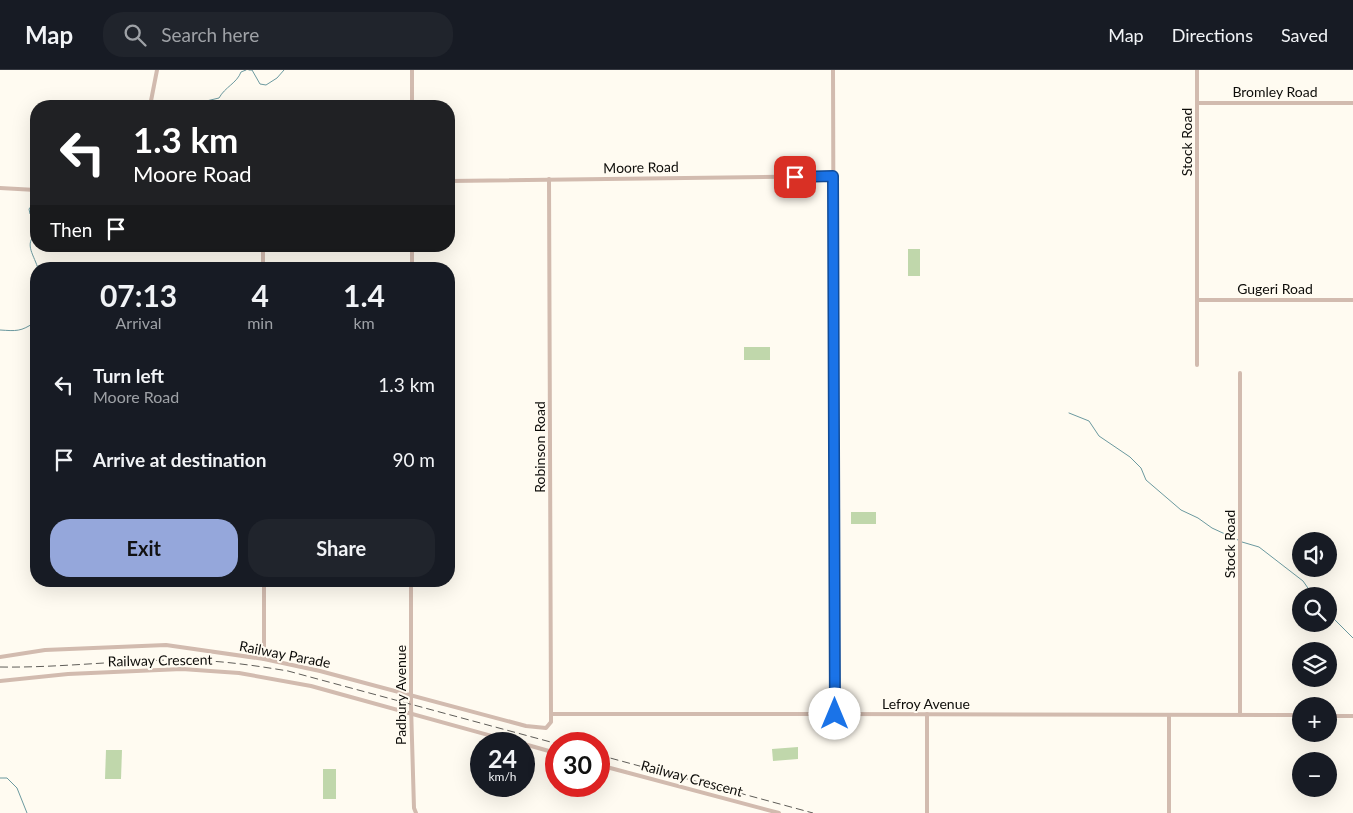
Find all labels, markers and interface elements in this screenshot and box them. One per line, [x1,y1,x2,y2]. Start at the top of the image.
search box [103,12,453,57]
text: Map [25,20,73,49]
icon: search [121,21,149,49]
text: Search here [161,23,259,46]
text: Map [1108,24,1144,46]
text: Directions [1172,24,1253,46]
text: Saved [1281,24,1328,46]
street label: Bromley Road [1232,83,1318,100]
street label: Stock Road [1178,108,1195,176]
text: 1.3 km [133,118,238,160]
icon: left [50,120,115,185]
pin [774,156,816,198]
street label: Moore Road [603,158,679,176]
text: Moore Road [133,160,252,187]
icon: arrive [781,163,809,191]
icon: arrive [102,215,130,243]
text: Then [50,218,92,241]
text: 07:13 [100,277,177,313]
text: 4 [251,277,269,313]
text: 1.4 [343,277,385,313]
street label: Gugeri Road [1237,280,1313,297]
text: Arrival [116,313,162,332]
text: min [247,313,273,332]
text: km [353,313,375,332]
text: Turn left [93,364,164,387]
icon: left [50,371,78,399]
text: 1.3 km [378,373,435,396]
text: Moore Road [93,387,179,406]
street label: Robinson Road [531,401,548,493]
icon: arrive [50,446,78,474]
text: Arrive at destination [93,448,266,471]
text: 90 m [392,448,435,471]
street label: Stock Road [1221,510,1238,578]
button: Exit [50,519,238,577]
button: Share [248,519,435,577]
map controls [1292,532,1337,797]
button: sound [1292,532,1337,577]
button: search [1292,587,1337,632]
street label: Railway Parade [238,637,332,671]
button: layers [1292,642,1337,687]
street label: Padbury Avenue [392,645,409,745]
street label: Railway Crescent [108,651,212,669]
position arrow [808,687,860,739]
street label: Lefroy Avenue [882,695,970,712]
button: + [1292,697,1337,742]
speed limit sign: 30 [545,732,610,797]
text: 24 [488,743,517,773]
button: − [1292,752,1337,797]
street label: Railway Crescent [639,756,745,800]
text: km/h [488,769,517,784]

